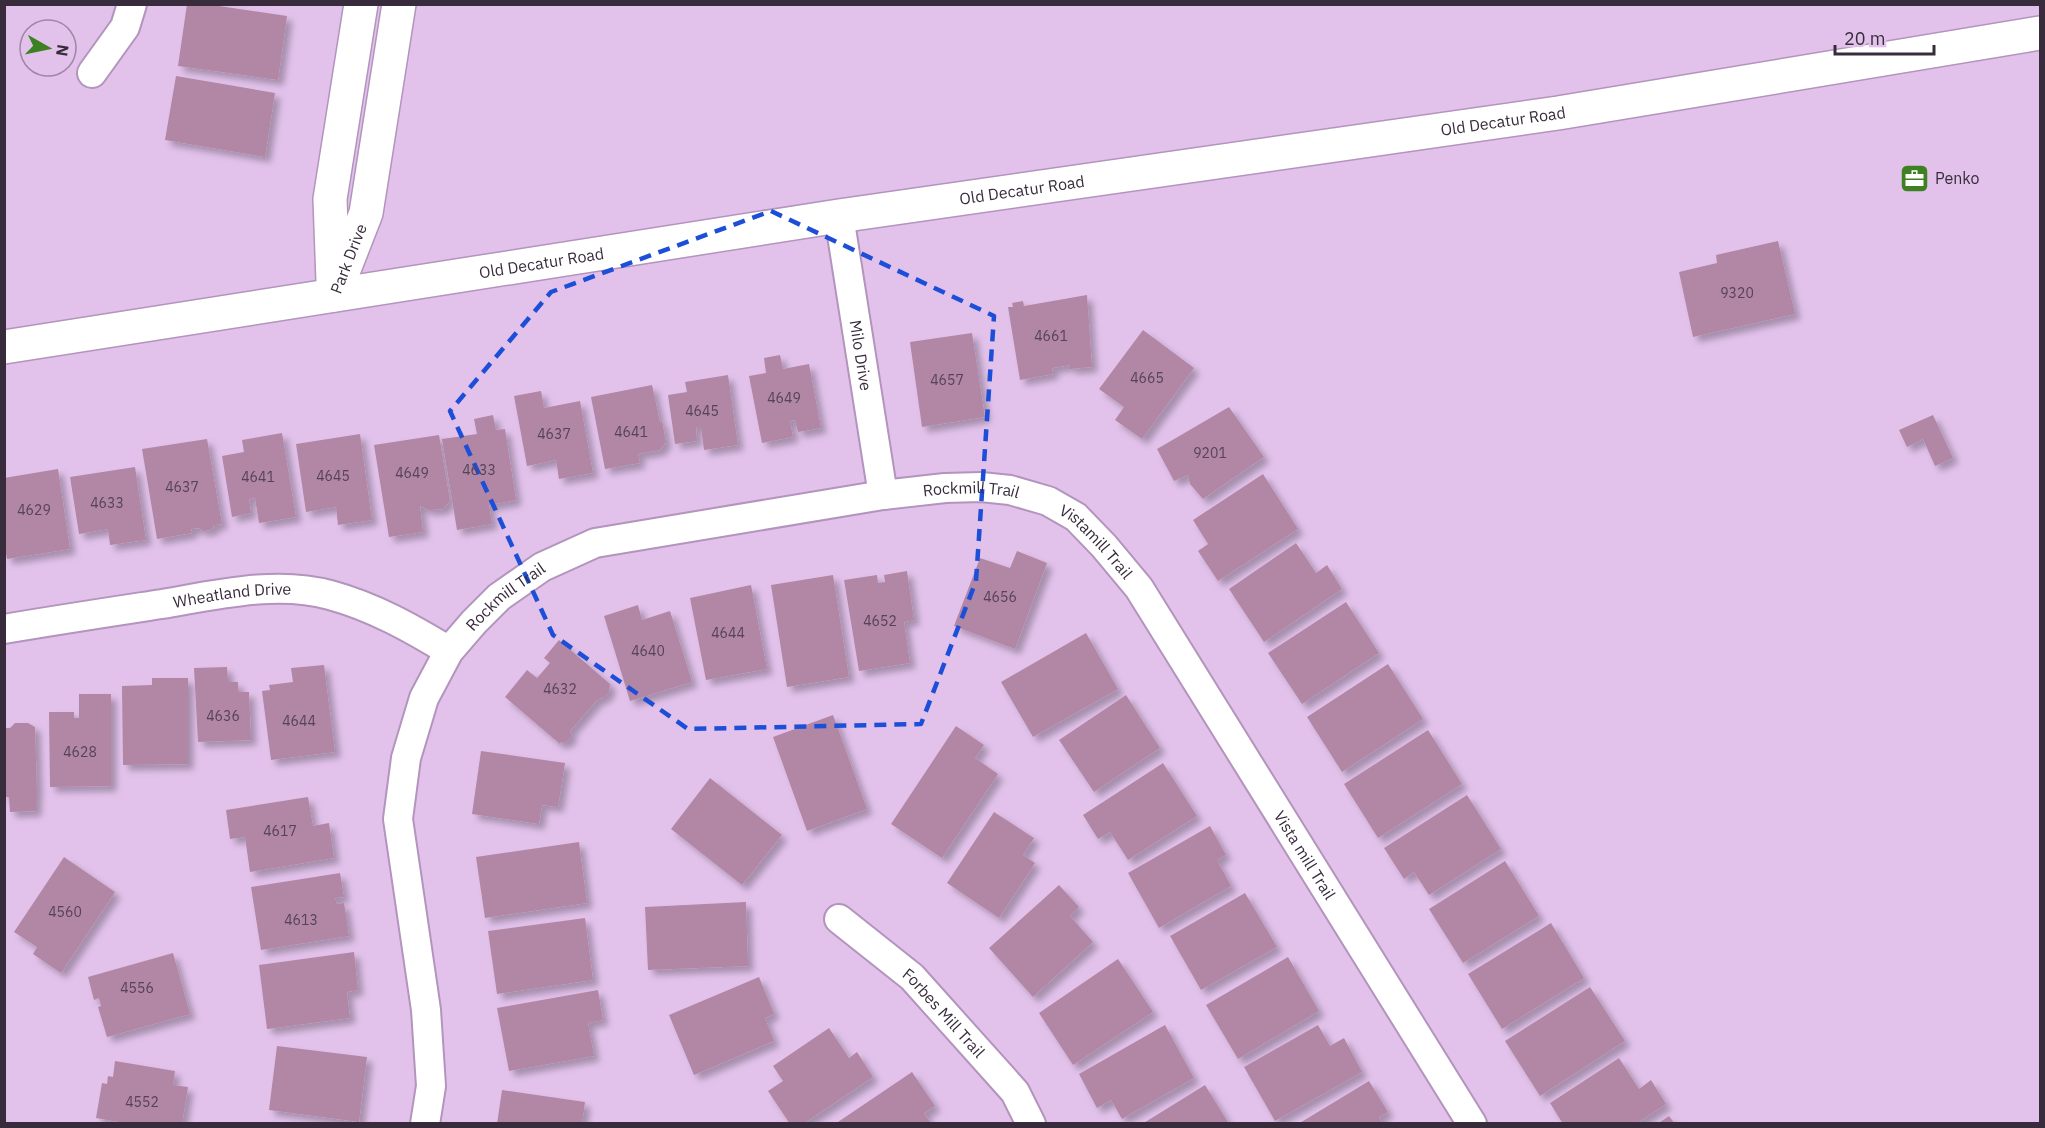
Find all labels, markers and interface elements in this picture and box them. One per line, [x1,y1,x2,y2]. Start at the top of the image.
north arrow [18,18,78,78]
scale bar [1835,18,1934,56]
text: 20 m [1844,27,1886,50]
text: N [52,43,74,58]
street label: Old Decatur Road [1439,102,1567,140]
office icon: Penko [1898,162,1930,194]
place label: Penko [1935,168,1979,188]
street label: Old Decatur Road [958,171,1086,209]
street label: Park Drive [326,221,371,296]
street label: Old Decatur Road [478,243,605,282]
house number: 9320 [1720,284,1754,302]
street label: Milo Drive [846,318,876,392]
house number: 4661 [1034,327,1068,345]
house number: 4665 [1130,369,1164,387]
house number: 4657 [930,371,964,389]
house number: 4649 [767,389,801,407]
house number: 4645 [685,402,719,420]
house number: 4641 [614,423,648,441]
house number: 4637 [537,425,571,443]
house number: 9201 [1193,444,1227,462]
house number: 4633 [462,461,496,479]
house number: 4649 [395,464,429,482]
house number: 4645 [316,467,350,485]
house number: 4641 [241,468,275,486]
street label: Rockmill Trail [922,477,1022,502]
house number: 4637 [165,478,199,496]
house number: 4633 [90,494,124,512]
street label: Vistamill Trail [1056,500,1137,583]
house number: 4629 [17,501,51,519]
street label: Rockmill Trail [461,558,549,635]
street label: Wheatland Drive [171,579,292,612]
house number: 4656 [983,588,1017,606]
house number: 4652 [863,612,897,630]
house number: 4644 [711,624,745,642]
house number: 4640 [631,642,665,660]
house number: 4632 [543,680,577,698]
house number: 4636 [206,707,240,725]
house number: 4644 [282,712,316,730]
house number: 4628 [63,743,97,761]
street label: Vista mill Trail [1270,807,1340,903]
house number: 4617 [263,822,297,840]
house number: 4560 [48,903,82,921]
house number: 4613 [284,911,318,929]
street label: Forbes Mill Trail [899,964,989,1062]
house number: 4556 [120,979,154,997]
house number: 4552 [125,1093,159,1111]

